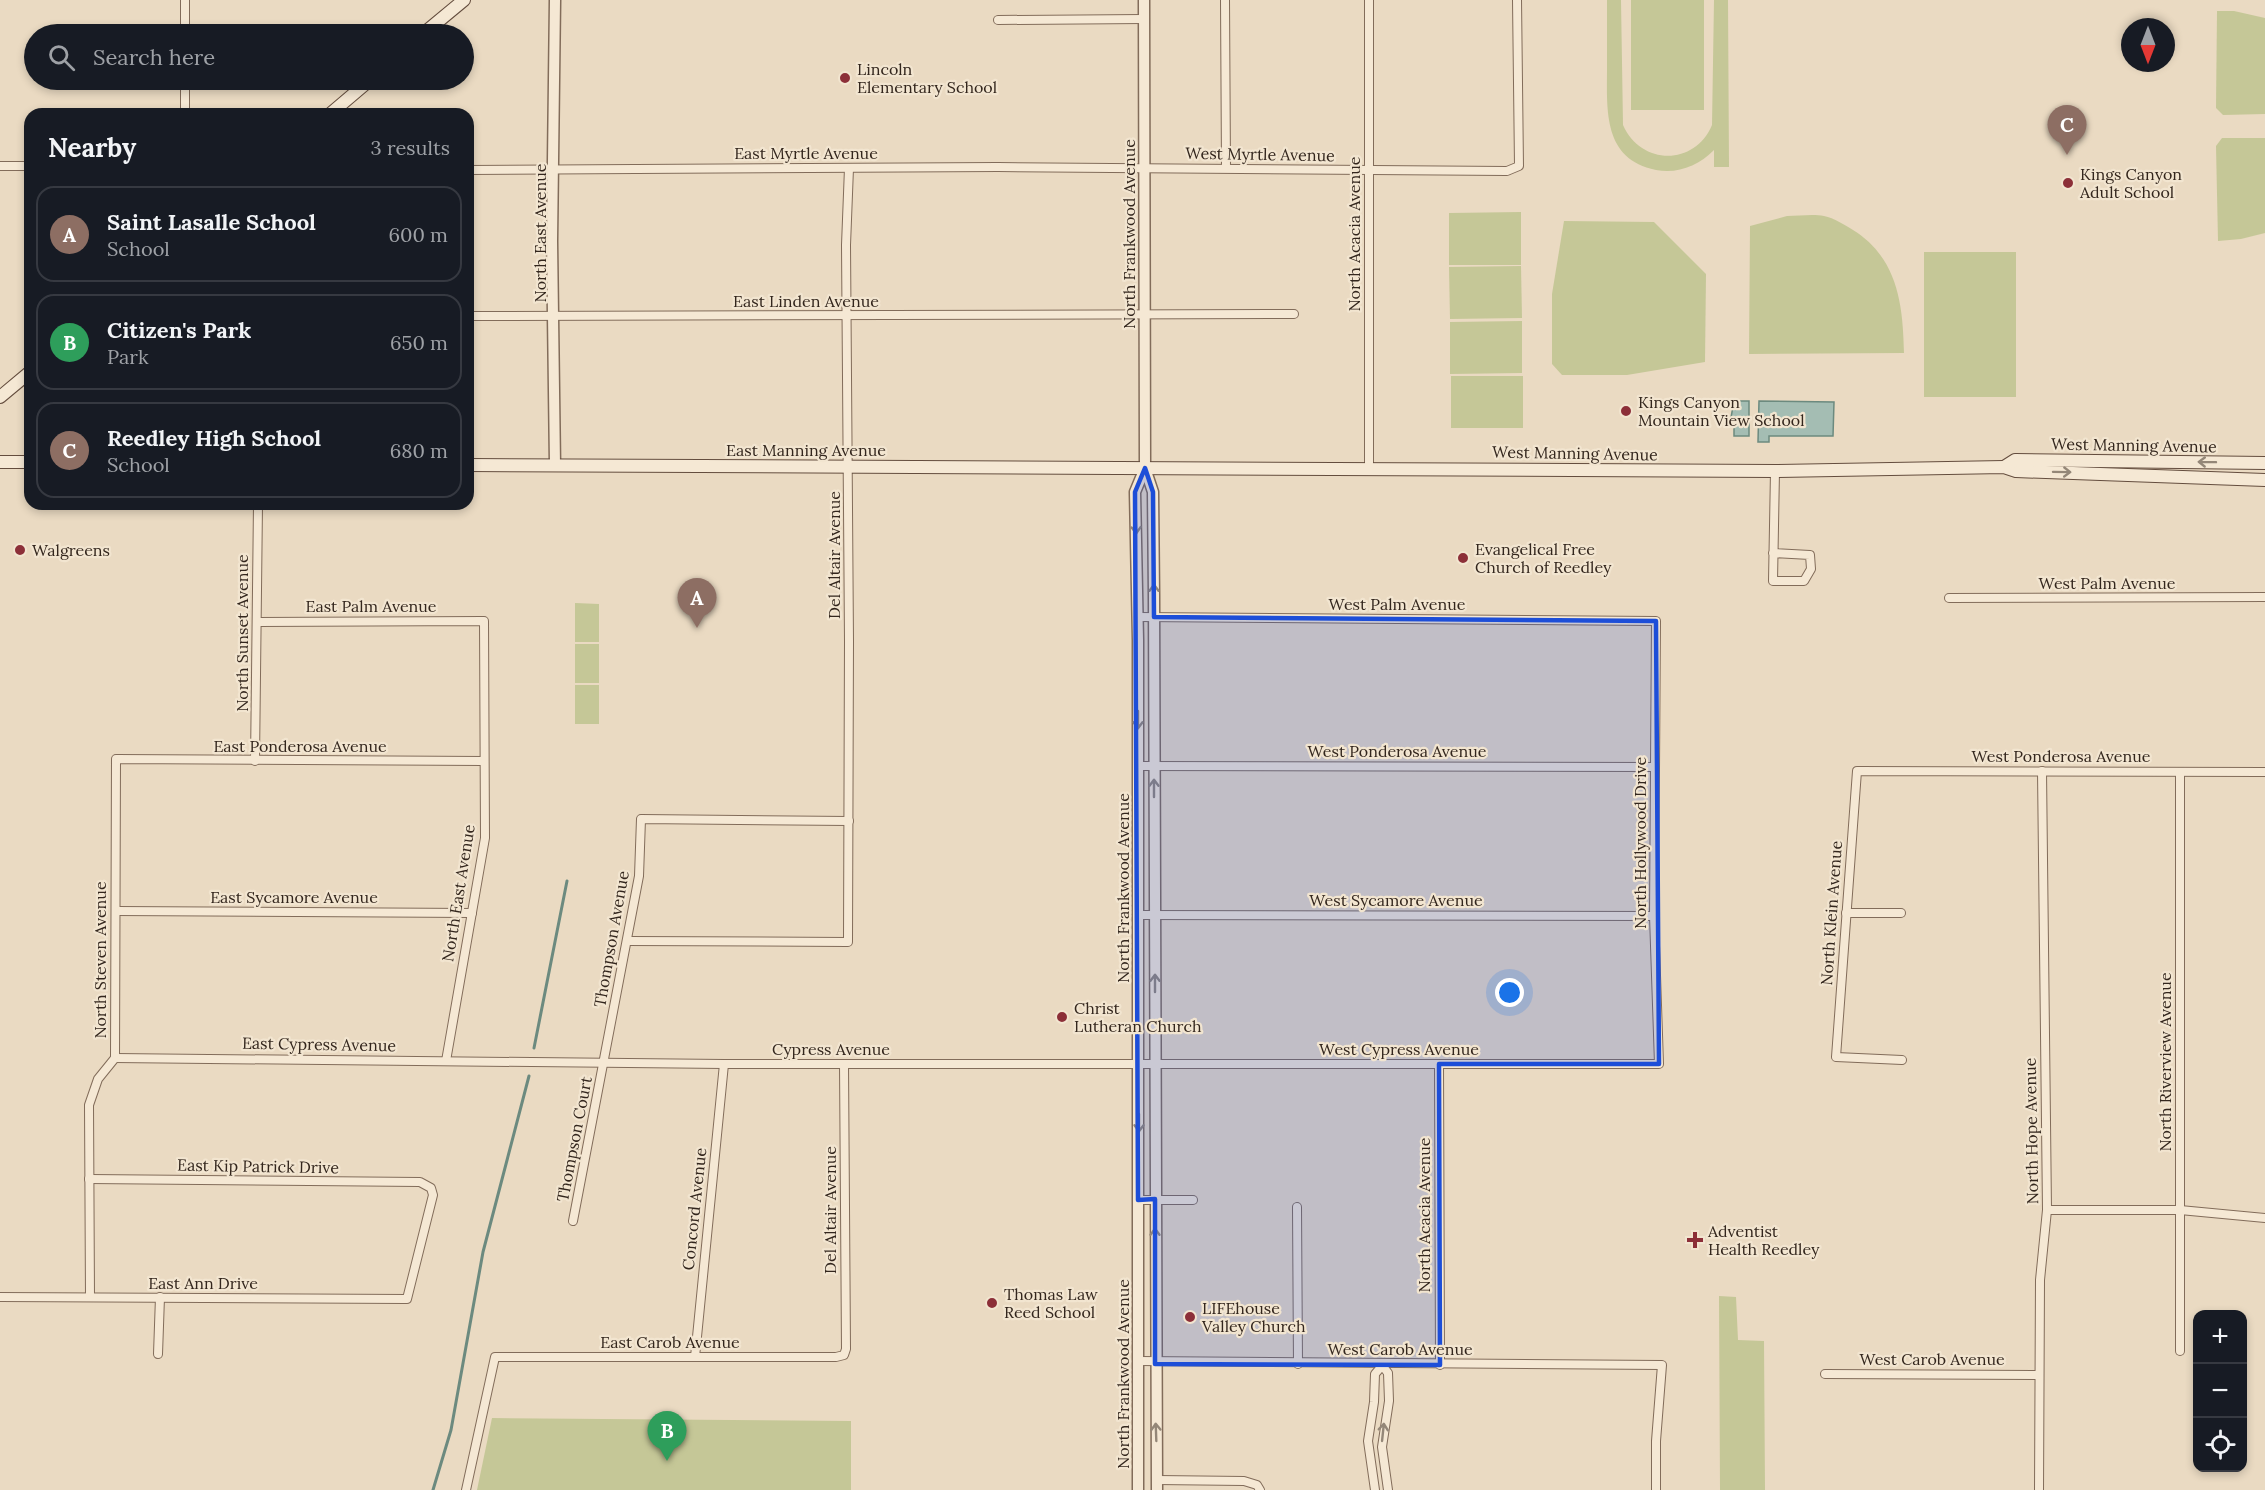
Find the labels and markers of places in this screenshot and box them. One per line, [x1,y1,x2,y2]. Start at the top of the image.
place label: Lincoln Elementary School [857,59,997,97]
marker: Lincoln Elementary School [838,71,852,85]
pin: C [2048,106,2086,155]
place label: Kings Canyon Adult School [2079,164,2182,202]
marker: Kings Canyon Adult School [2061,176,2075,190]
place label: Kings Canyon Mountain View School [1638,392,1805,430]
marker: Kings Canyon Mountain View School [1619,404,1633,418]
place label: Evangelical Free Church of Reedley [1475,539,1612,577]
place label: Walgreens [32,540,110,560]
marker: Walgreens [13,543,27,557]
marker: Evangelical Free Church of Reedley [1456,551,1470,565]
pin: A [678,578,716,628]
place label: Christ Lutheran Church [1074,998,1202,1036]
marker: Christ Lutheran Church [1055,1010,1069,1024]
place label: Adventist Health Reedley [1707,1221,1820,1259]
marker: Adventist Health Reedley [1686,1231,1704,1249]
place label: Thomas Law Reed School [1004,1284,1098,1322]
marker: Thomas Law Reed School [985,1296,999,1310]
place label: LIFEhouse Valley Church [1201,1298,1306,1336]
marker: LIFEhouse Valley Church [1183,1310,1197,1324]
pin: B [648,1412,686,1461]

